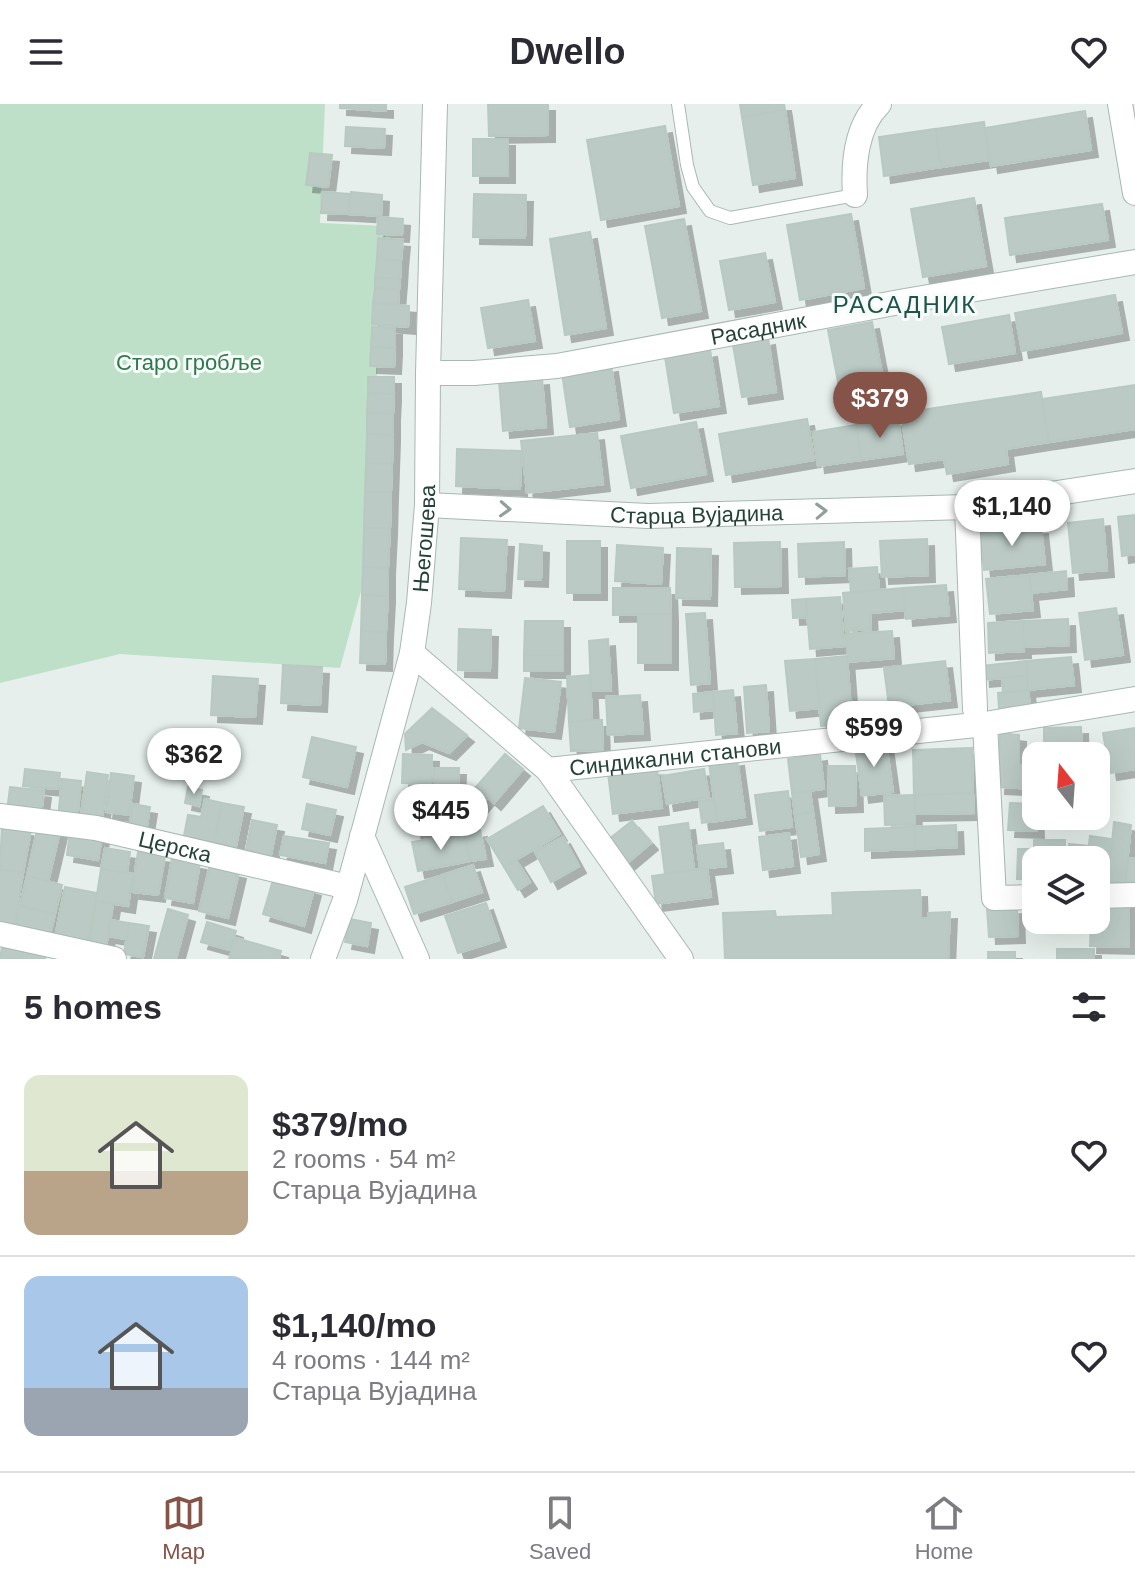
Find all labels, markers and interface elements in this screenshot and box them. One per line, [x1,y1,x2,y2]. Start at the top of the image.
icon: menu [24,30,68,74]
icon: heart [1067,30,1111,74]
text: Dwello [509,31,626,72]
district label: РАСАДНИК [833,291,977,318]
street label: Расадник [709,308,808,350]
park label: Старо гробље [116,350,262,375]
pin: $379 [833,372,927,440]
text: $379 [851,383,909,413]
pin: $1,140 [947,480,1077,548]
street label: Његошева [408,484,440,593]
text: $1,140 [972,491,1052,521]
one-way arrow [499,500,512,517]
street label: Старца Вујадина [609,500,784,529]
one-way arrow [815,502,828,519]
pin: $599 [827,701,921,769]
text: $599 [845,712,903,742]
pin: $362 [147,728,241,796]
street label: Синдикални станови [568,734,782,781]
text: $362 [165,739,223,769]
north arrow [1022,742,1110,830]
map controls [1022,742,1110,934]
pin: $445 [394,784,488,852]
text: $445 [412,795,470,825]
street label: Церска [136,826,215,868]
button: layers [1022,846,1110,934]
icon: filters [1067,985,1111,1029]
text: 5 homes [24,988,162,1026]
text: $379/mo [272,1105,408,1143]
icon: home [88,1107,184,1203]
icon: heart [1067,1133,1111,1177]
text: 2 rooms · 54 m² [272,1144,456,1174]
text: Старца Вујадина [272,1175,477,1205]
text: $1,140/mo [272,1306,436,1344]
icon: home [88,1308,184,1404]
icon: heart [1067,1334,1111,1378]
text: 4 rooms · 144 m² [272,1345,470,1375]
text: Старца Вујадина [272,1376,477,1406]
tab: Map [162,1491,206,1565]
tab: Saved [529,1491,591,1565]
tab: Home [915,1491,973,1565]

